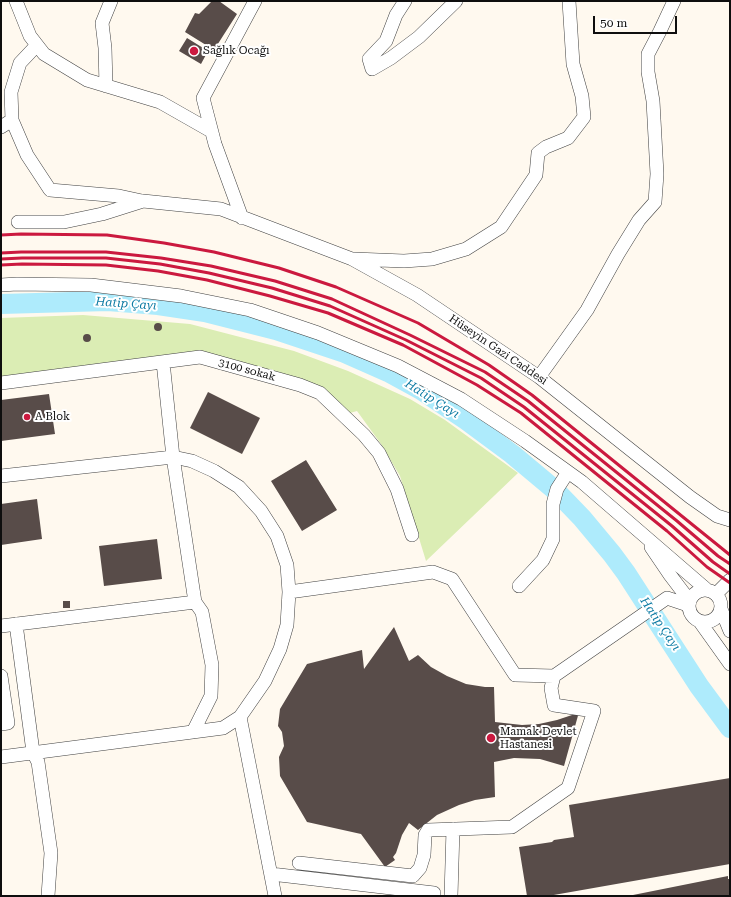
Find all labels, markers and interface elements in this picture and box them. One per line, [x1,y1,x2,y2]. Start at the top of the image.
scale bar [595,8,679,34]
text: 50 m [600,16,627,30]
place label: Sağlık Ocağı [203,44,269,58]
marker: Sağlık Ocağı [188,45,200,57]
water label: Hatip Çayı [95,295,157,313]
street label: Hüseyin Gazi Caddesi [446,312,550,388]
street label: 3100 sokak [217,356,277,384]
water label: Hatip Çayı [402,377,462,421]
place label: A Blok [35,410,70,424]
marker: A Blok [22,412,32,422]
water label: Hatip Çayı [637,595,683,653]
place label: Mamak Devlet Hastanesi [500,725,576,751]
marker: Mamak Devlet Hastanesi [485,732,497,744]

